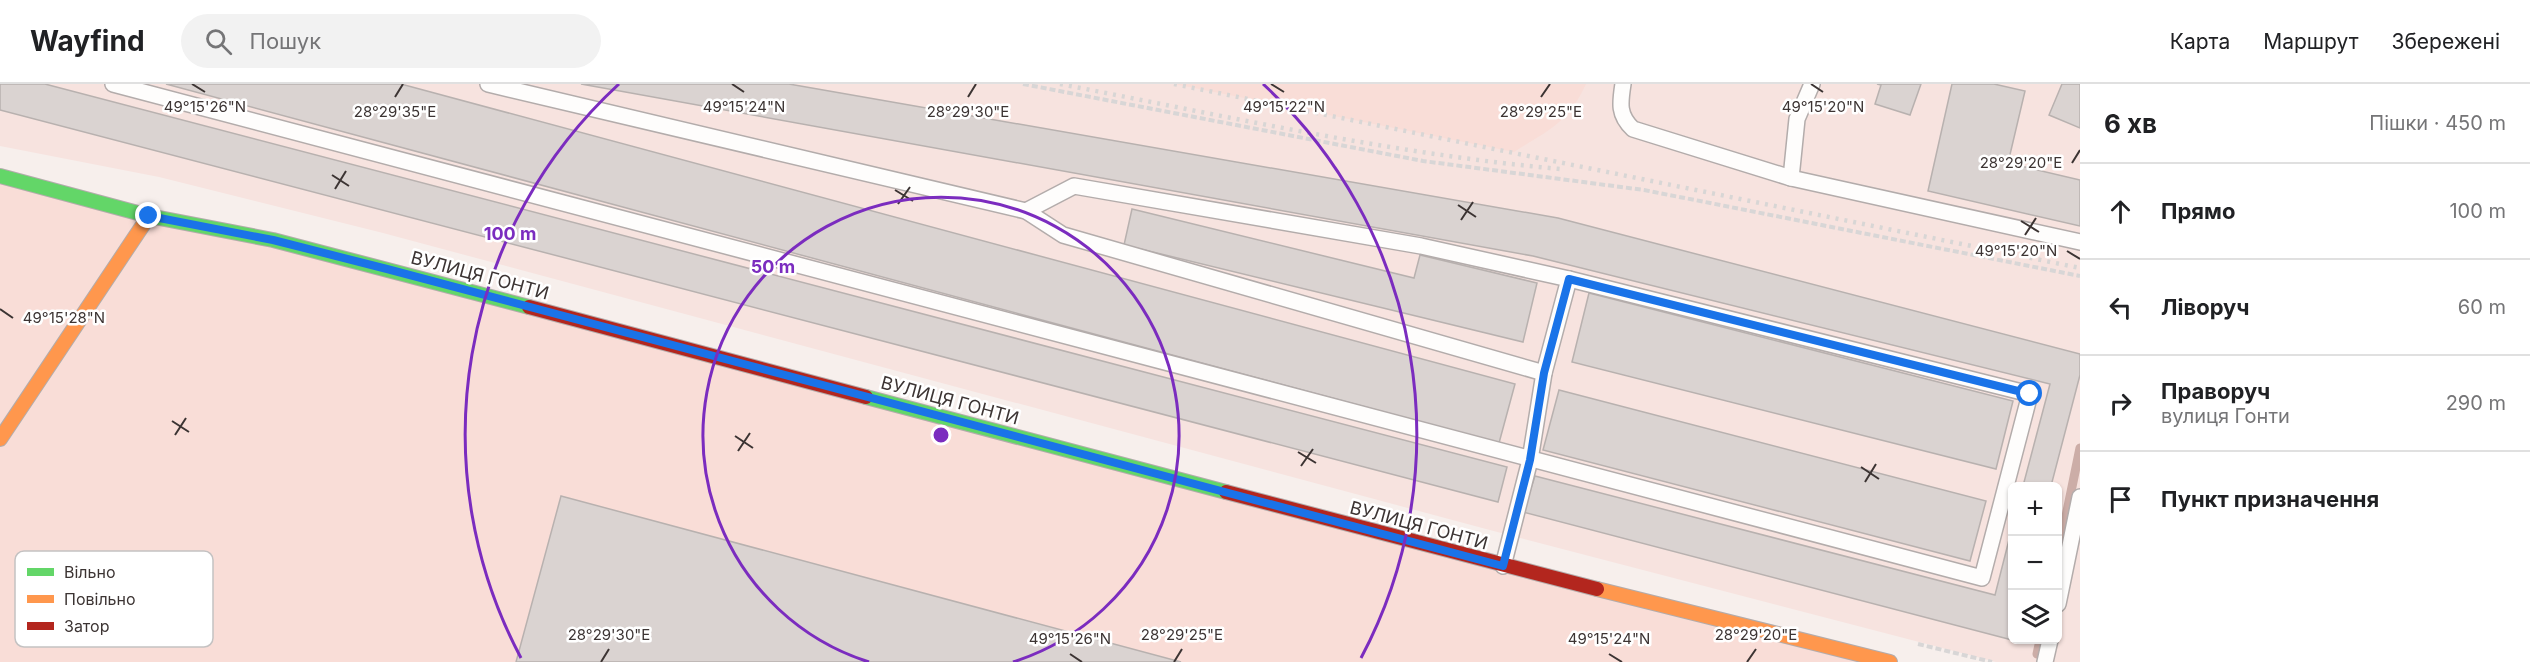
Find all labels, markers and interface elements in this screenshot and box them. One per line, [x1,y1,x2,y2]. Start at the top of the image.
search box [181,14,601,68]
text: Wayfind [30,24,145,58]
icon: search [202,25,235,58]
text: Пошук [250,28,321,54]
text: Карта [2170,29,2230,54]
text: Маршрут [2263,29,2358,54]
text: Збережені [2391,29,2500,54]
text: 49°15'26"N [164,97,246,116]
text: 49°15'24"N [703,97,785,116]
text: 49°15'22"N [1243,97,1325,116]
text: 49°15'20"N [1782,97,1864,116]
text: 28°29'35"E [354,102,436,121]
text: 28°29'30"E [927,102,1009,121]
text: 28°29'25"E [1500,102,1582,121]
text: 6 хв [2104,108,2157,139]
text: Пішки · 450 m [2369,111,2506,135]
text: 28°29'20"E [1980,153,2062,172]
icon: ahead [2104,195,2137,228]
text: Прямо [2161,198,2235,224]
text: 100 m [2449,199,2506,223]
route end [135,202,161,228]
text: 100 m [484,223,536,244]
text: 49°15'20"N [1975,241,2057,260]
street label: ВУЛИЦЯ ГОНТИ [409,246,551,304]
text: 50 m [751,256,795,277]
icon: left [2104,291,2137,324]
text: Ліворуч [2161,294,2249,320]
text: 60 m [2458,295,2506,319]
text: 49°15'28"N [23,308,105,327]
street label: ВУЛИЦЯ ГОНТИ [879,371,1021,429]
text: Праворуч [2161,378,2270,404]
route start [2016,380,2042,406]
icon: right [2104,387,2137,420]
text: 290 m [2446,391,2506,415]
text: вулиця Гонти [2161,404,2290,428]
centre of rings [931,425,951,445]
map controls [2008,482,2062,644]
button: + [2008,482,2062,536]
icon: arrive [2104,483,2137,516]
text: Пункт призначення [2161,486,2379,512]
street label: ВУЛИЦЯ ГОНТИ [1348,496,1490,554]
button: − [2008,536,2062,590]
legend [15,551,213,647]
text: Вільно [64,562,116,582]
text: Повільно [64,589,136,609]
button: layers [2008,590,2062,644]
text: Затор [64,616,109,636]
text: 28°29'30"E [568,625,650,644]
text: 28°29'25"E [1141,625,1223,644]
text: 28°29'20"E [1715,625,1797,644]
text: 49°15'26"N [1029,629,1111,648]
text: 49°15'24"N [1568,629,1650,648]

